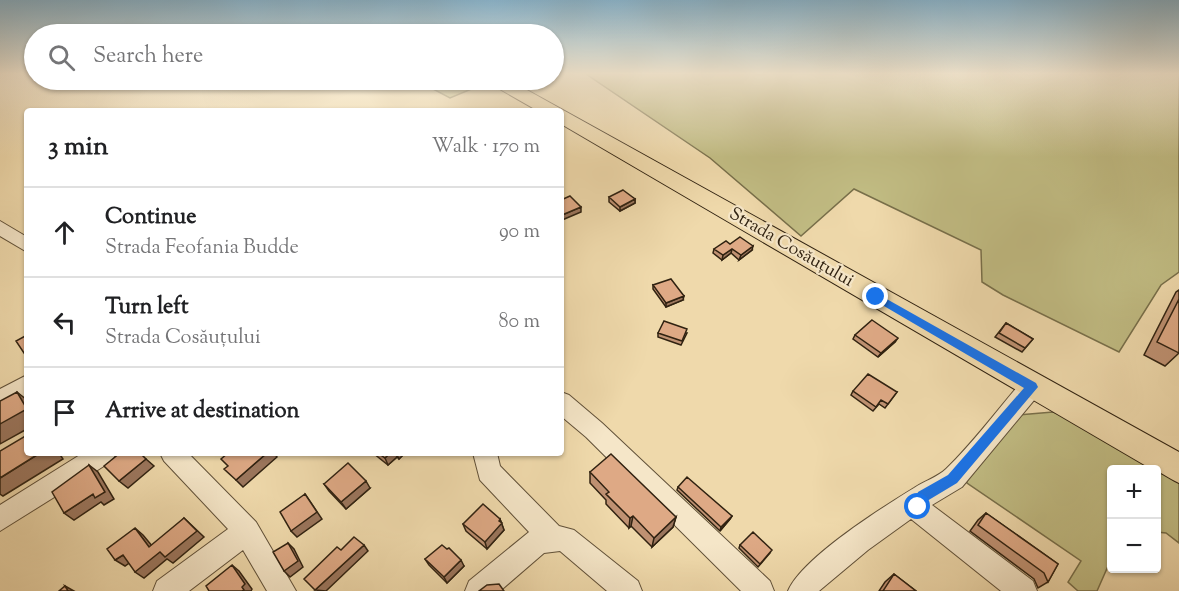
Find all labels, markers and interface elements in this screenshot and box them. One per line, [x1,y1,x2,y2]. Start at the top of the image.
search box [24,24,564,90]
icon: search [45,41,78,74]
text: Search here [93,41,203,73]
text: 3 min [48,129,108,166]
text: Walk · 170 m [432,133,540,162]
text: Continue [105,202,196,234]
street label: Strada Cosăuțului [724,202,858,294]
icon: ahead [48,216,81,249]
text: 90 m [499,218,540,247]
text: Strada Feofania Budde [105,234,299,263]
route end [862,283,888,309]
text: Turn left [105,292,188,324]
icon: left [48,306,81,339]
text: 80 m [499,308,540,337]
text: Strada Cosăuțului [105,324,261,353]
icon: arrive [48,396,81,429]
text: Arrive at destination [105,396,300,428]
map controls [1107,465,1161,573]
button: + [1107,465,1161,519]
route start [904,493,930,519]
button: − [1107,519,1161,573]

